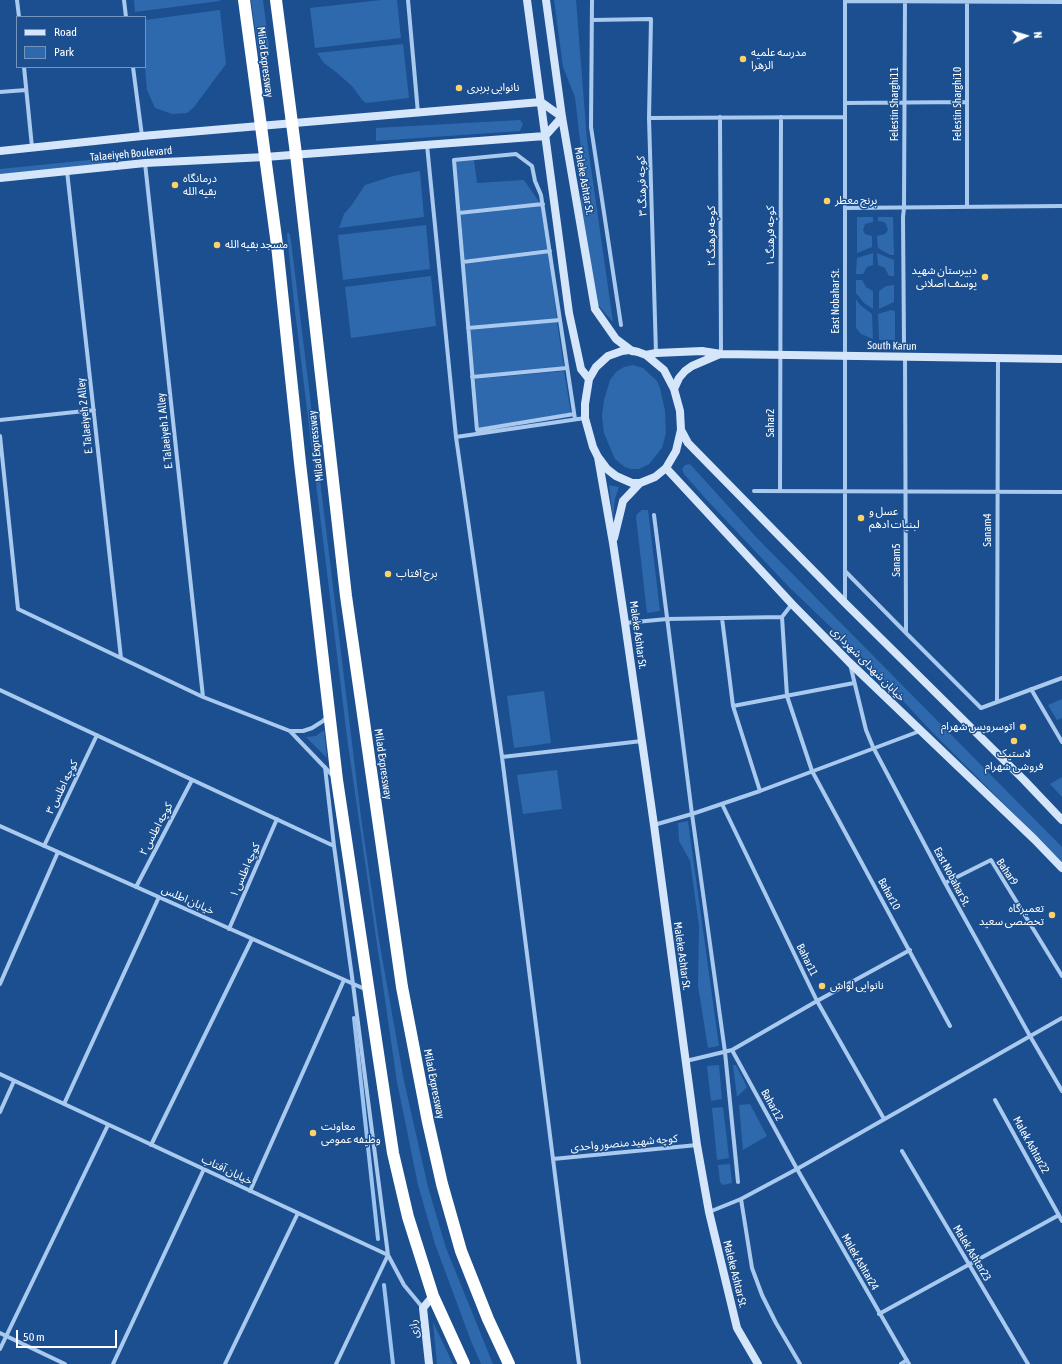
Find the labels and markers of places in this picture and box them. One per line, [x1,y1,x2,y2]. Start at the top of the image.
place label: مدرسه علمیه الزهرا [751,46,806,72]
marker: مدرسه علمیه الزهرا [738,54,748,64]
place label: نانوایی بربری [467,81,519,95]
marker: نانوایی بربری [454,83,464,93]
place label: درمانگاه بقیه الله [183,172,217,198]
marker: درمانگاه بقیه الله [170,180,180,190]
place label: برنج معطر [835,194,877,208]
marker: برنج معطر [822,196,832,206]
place label: مسجد بقیه الله [225,238,288,252]
marker: مسجد بقیه الله [212,240,222,250]
place label: دبیرستان شهید یوسف اصلانی [912,264,977,290]
marker: دبیرستان شهید یوسف اصلانی [980,272,990,282]
place label: عسل و لبنیات ادهم [869,505,920,531]
marker: عسل و لبنیات ادهم [856,513,866,523]
place label: برج آفتاب [396,567,438,581]
marker: برج آفتاب [383,569,393,579]
place label: اتوسرویس شهرام [941,720,1015,734]
marker: اتوسرویس شهرام [1018,722,1028,732]
marker: لاستیک فروشی شهرام [1009,736,1019,746]
place label: لاستیک فروشی شهرام [985,747,1043,773]
place label: تعمیرگاه تخصصی سعید [979,902,1044,928]
marker: تعمیرگاه تخصصی سعید [1047,910,1057,920]
place label: نانوایی لواش [830,979,884,993]
marker: نانوایی لواش [817,981,827,991]
place label: معاونت وظیفه عمومی [321,1120,381,1146]
marker: معاونت وظیفه عمومی [308,1128,318,1138]

